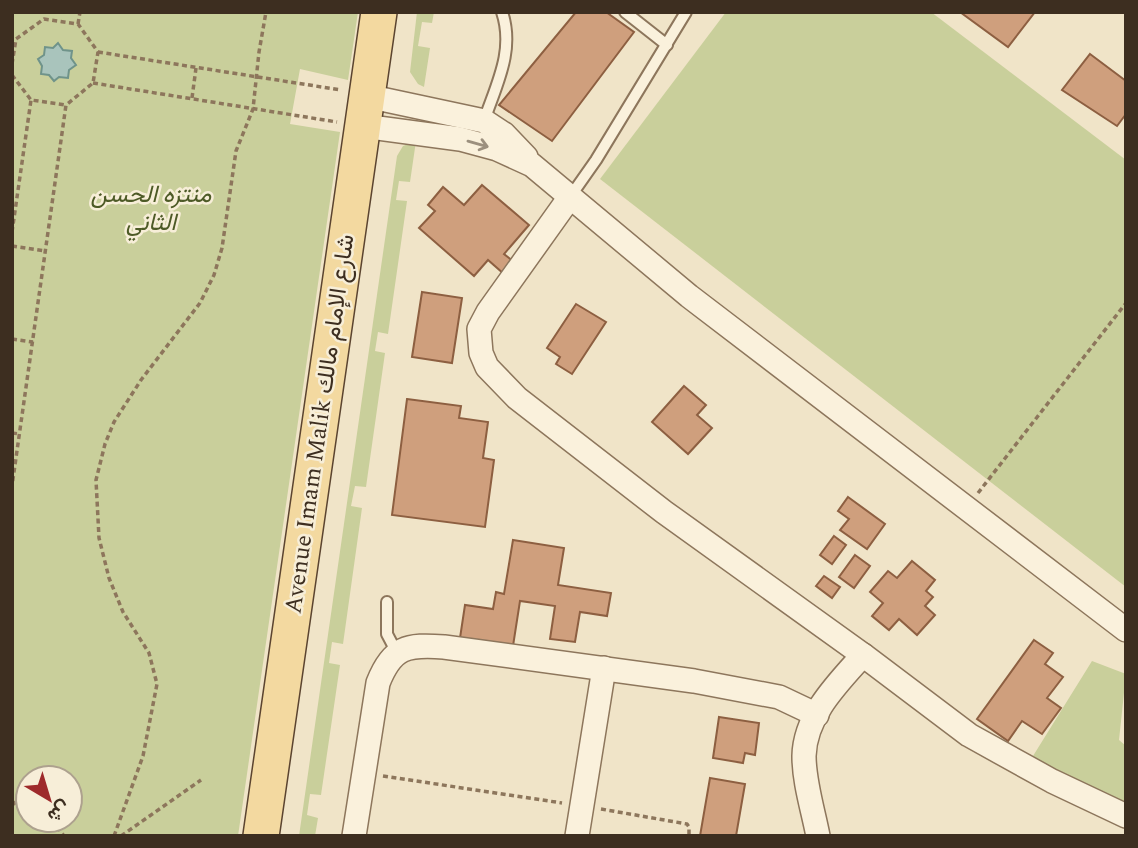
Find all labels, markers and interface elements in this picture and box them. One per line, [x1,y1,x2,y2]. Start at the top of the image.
one-way arrow [466,138,489,151]
park label: منتزه الحسن الثاني [91,177,212,241]
street label: Avenue Imam Malik شارع الإمام مالك [276,232,364,616]
north arrow [14,764,84,834]
text: ش [40,793,76,830]

